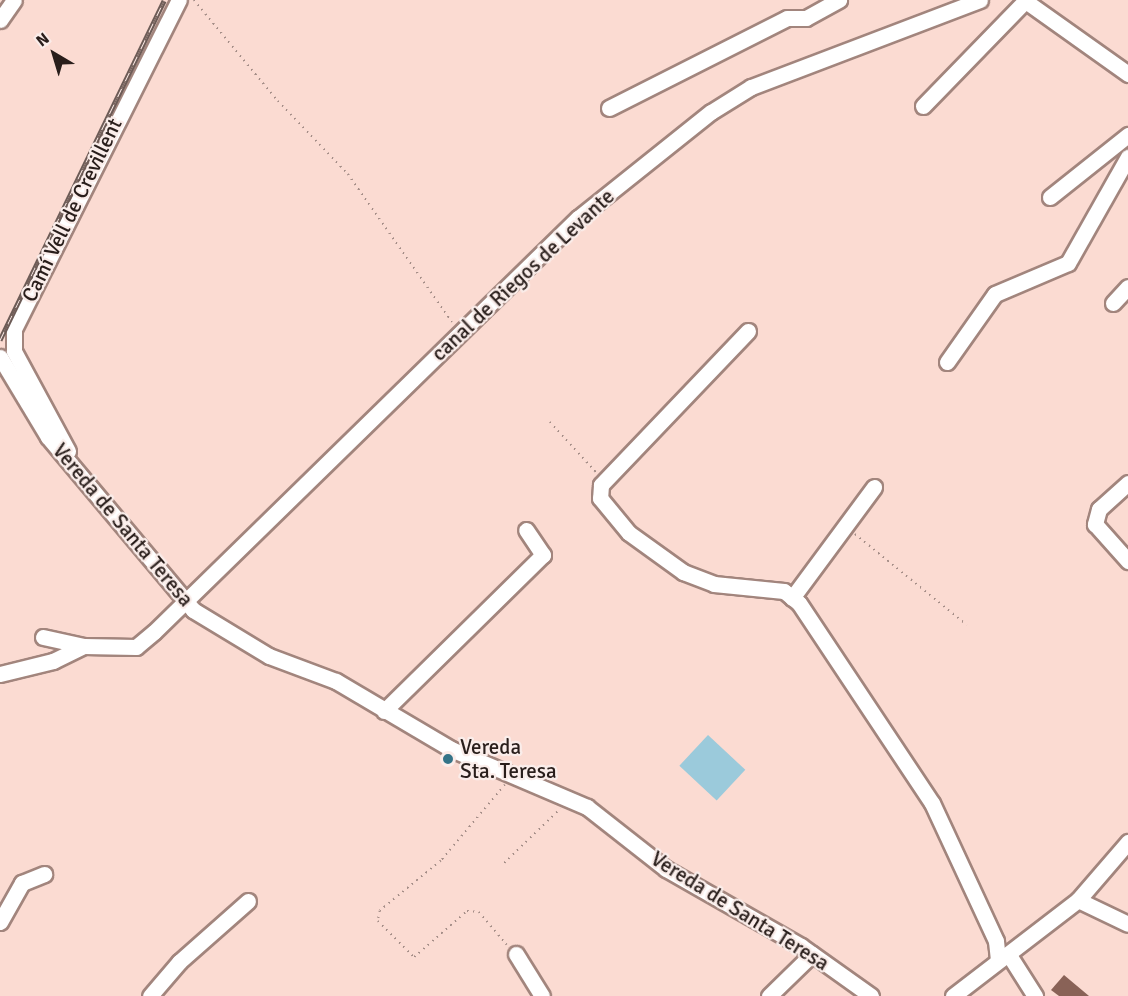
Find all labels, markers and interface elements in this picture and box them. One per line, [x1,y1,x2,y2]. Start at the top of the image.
north arrow [24,24,84,84]
text: N [32,29,53,51]
street label: Camí Vell de Crevillent [17,114,127,306]
street label: canal de Riegos de Levante [426,184,620,366]
street label: Vereda de Santa Teresa [47,438,199,612]
place label: Vereda Sta. Teresa [460,734,557,784]
marker: Vereda Sta. Teresa [441,752,455,766]
street label: Vereda de Santa Teresa [646,846,834,976]

